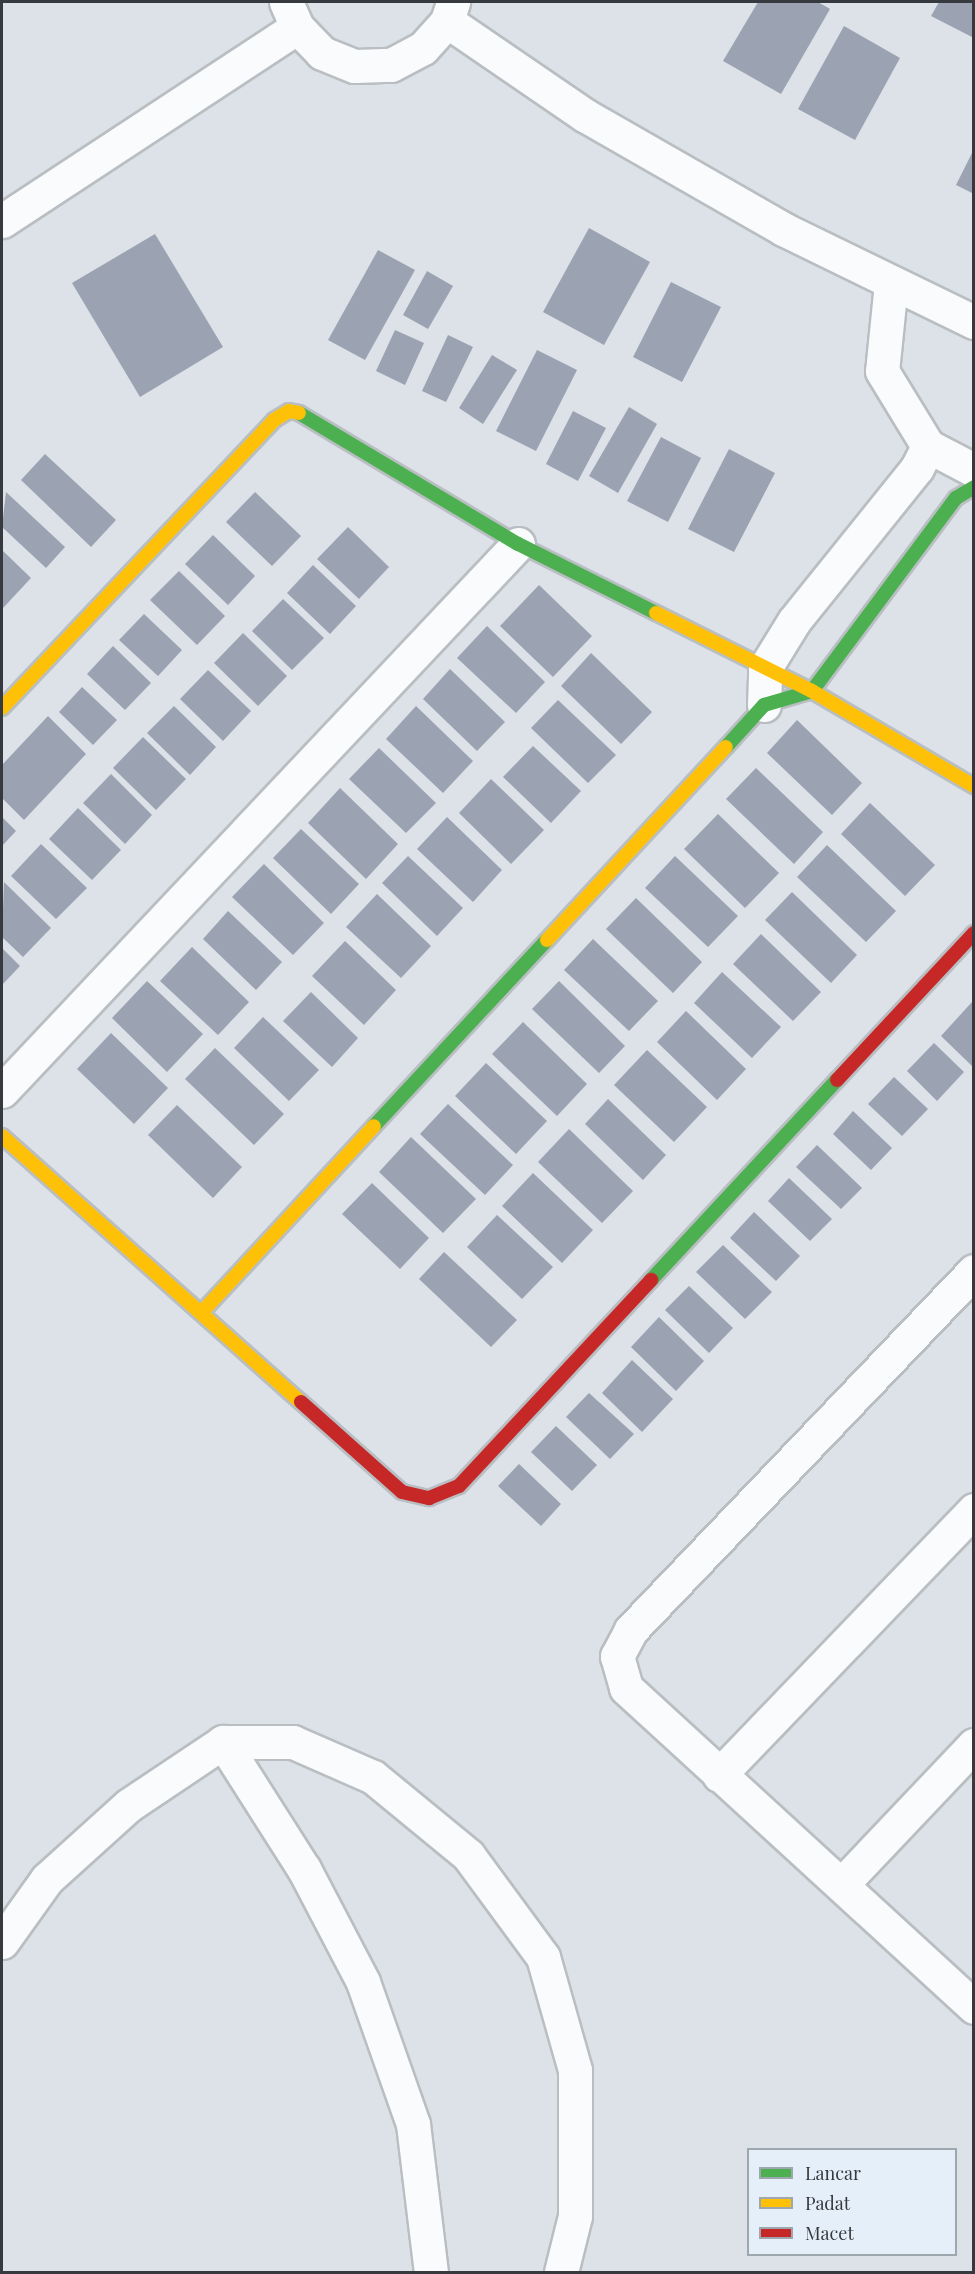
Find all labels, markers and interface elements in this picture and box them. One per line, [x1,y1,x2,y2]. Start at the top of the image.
legend [747,2148,957,2256]
text: Lancar [805,2161,861,2185]
text: Padat [805,2191,850,2215]
text: Macet [805,2221,854,2245]

